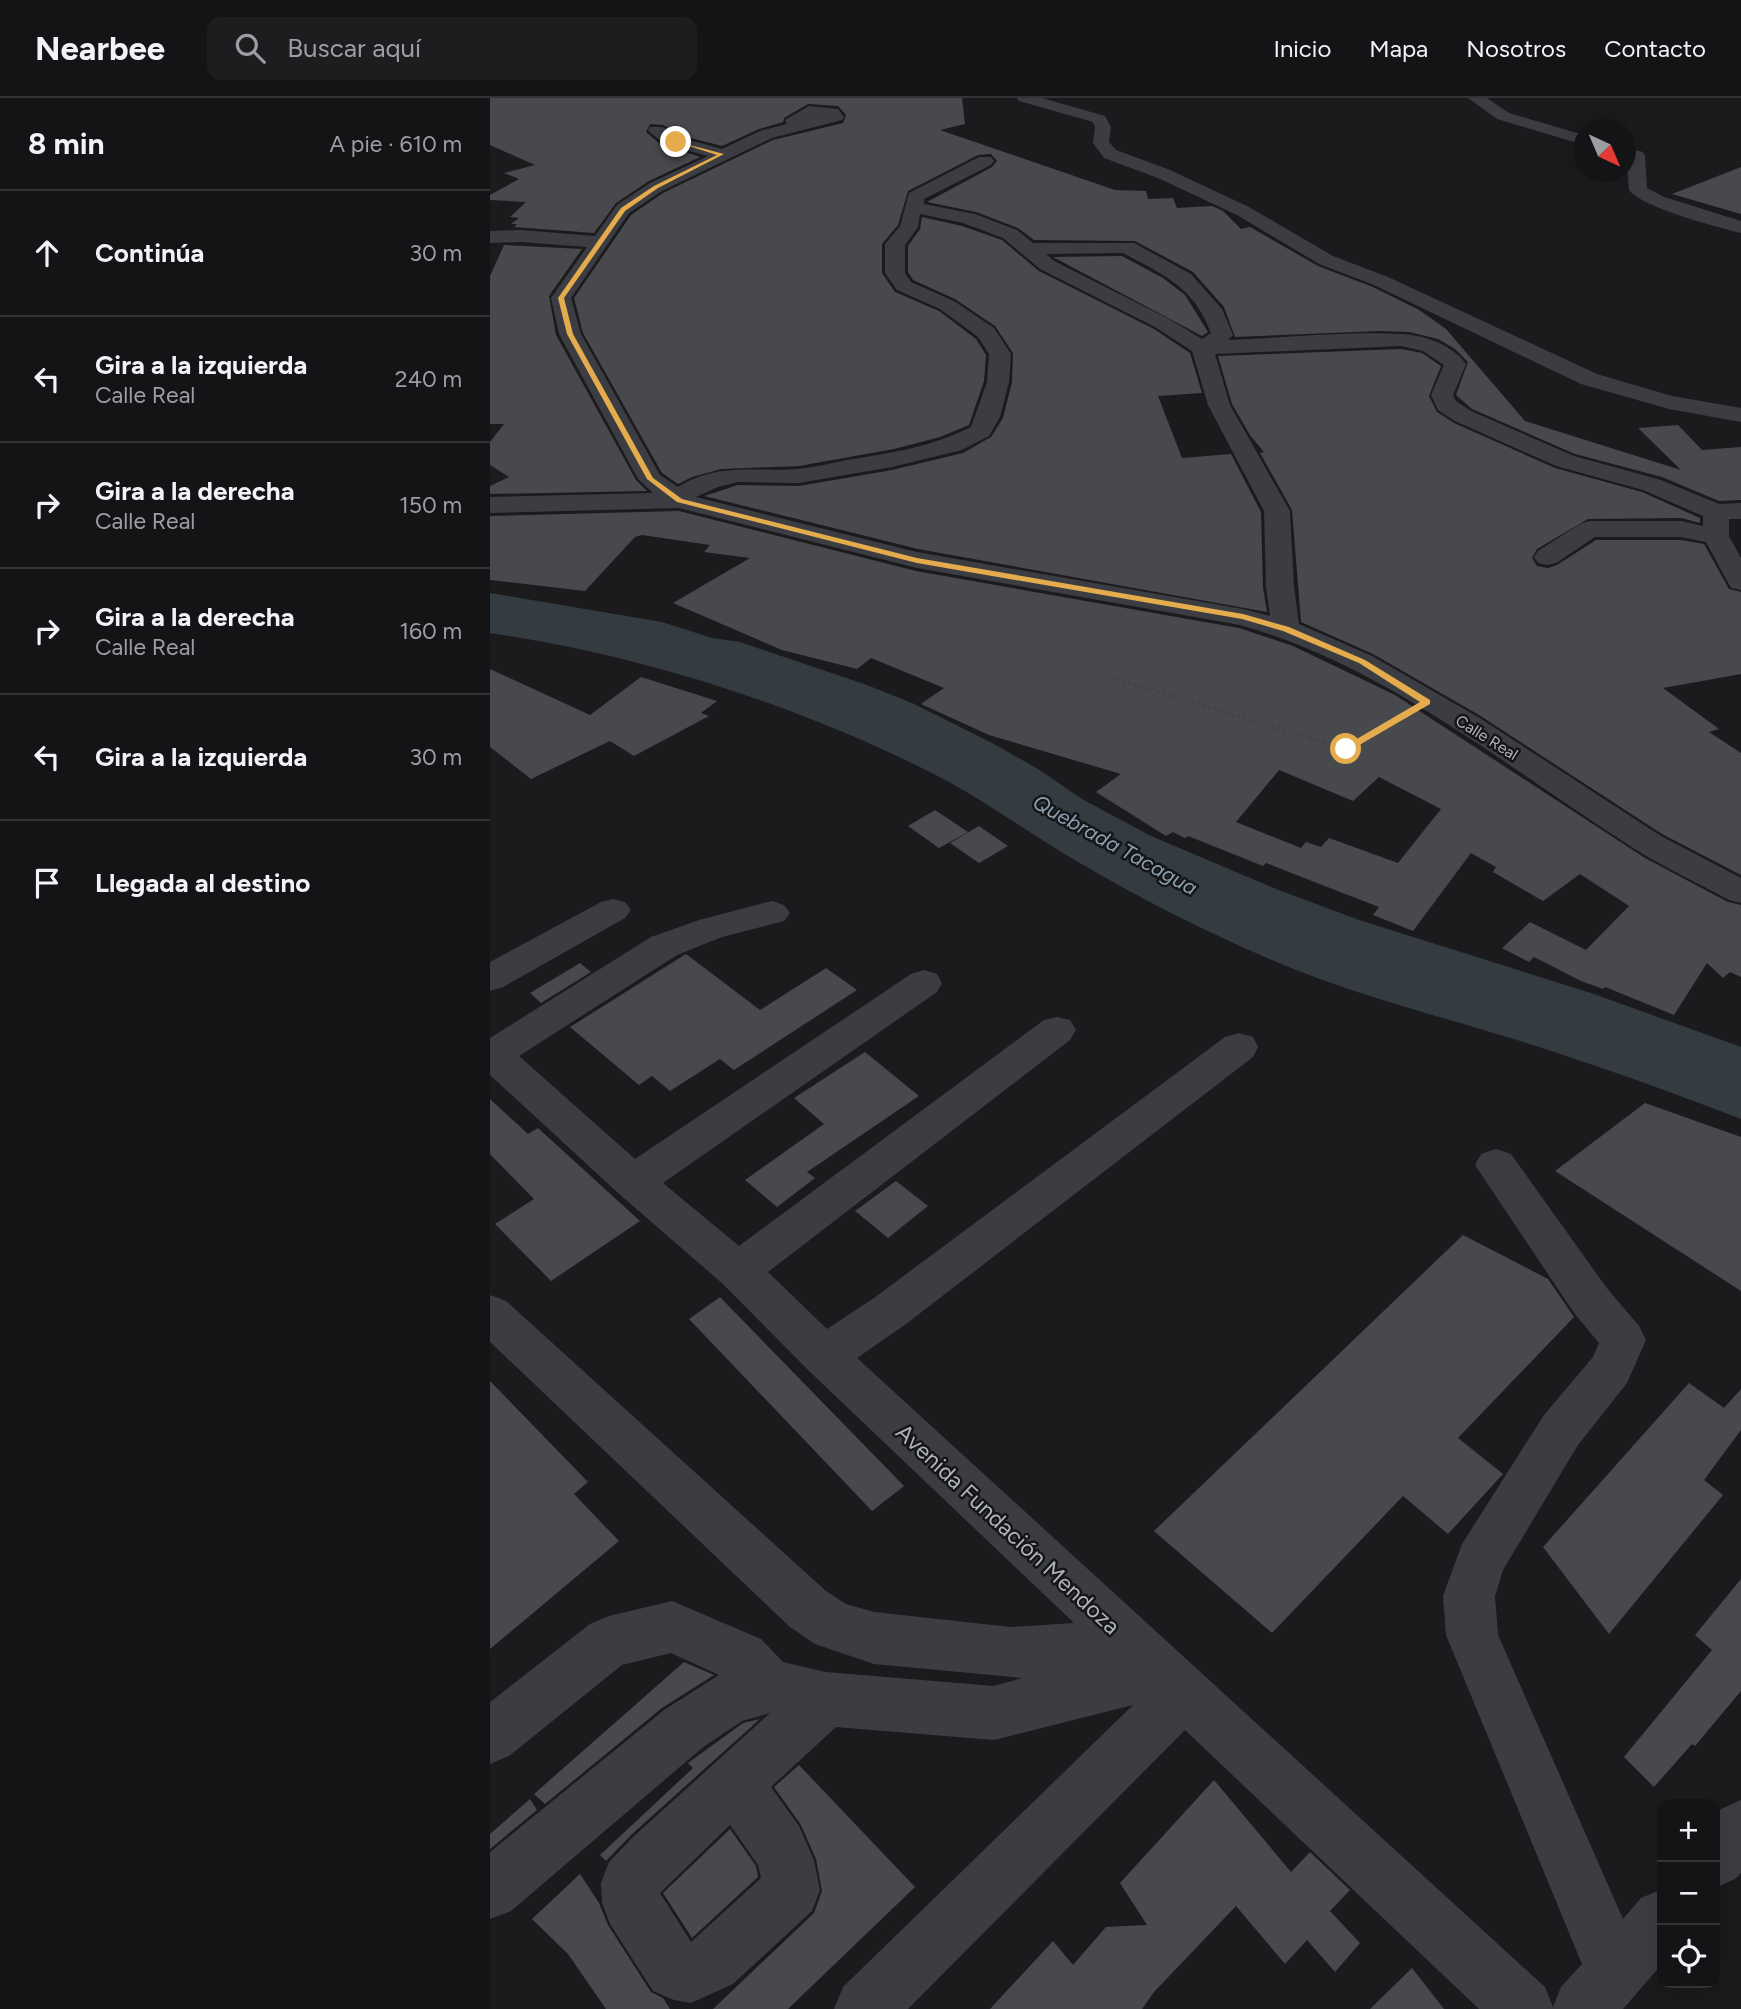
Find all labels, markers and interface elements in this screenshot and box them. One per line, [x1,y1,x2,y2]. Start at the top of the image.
search box [207,17,697,80]
text: Nearbee [35,29,165,68]
icon: search [231,29,269,67]
text: Buscar aquí [287,32,421,64]
text: Inicio [1273,34,1331,63]
text: Mapa [1369,34,1428,63]
text: Nosotros [1466,34,1566,63]
text: Contacto [1604,34,1706,63]
north arrow [1573,119,1636,182]
text: 8 min [28,125,105,162]
route end [660,126,691,157]
text: A pie · 610 m [330,130,462,158]
icon: ahead [28,234,66,272]
text: Continúa [95,237,204,269]
text: 30 m [409,239,462,267]
text: Gira a la izquierda [95,349,307,381]
icon: left [28,360,66,398]
text: 240 m [395,365,462,393]
text: Calle Real [95,381,195,409]
text: Gira a la derecha [95,475,295,507]
icon: right [28,486,66,524]
text: 150 m [399,491,462,519]
text: Calle Real [95,507,195,535]
text: Gira a la derecha [95,601,295,633]
icon: right [28,612,66,650]
text: 160 m [399,617,462,645]
text: Calle Real [95,633,195,661]
street label: Calle Real [1452,711,1521,764]
route start [1330,733,1361,764]
icon: left [28,738,66,776]
text: Gira a la izquierda [95,741,307,773]
text: 30 m [409,743,462,771]
water label: Quebrada Tacagua [1029,789,1202,900]
icon: arrive [28,864,66,902]
text: Llegada al destino [95,867,310,899]
street label: Avenida Fundación Mendoza [890,1418,1126,1640]
map controls [1657,1799,1720,1988]
button: + [1657,1799,1720,1862]
button: − [1657,1862,1720,1925]
button: locate [1657,1925,1720,1988]

